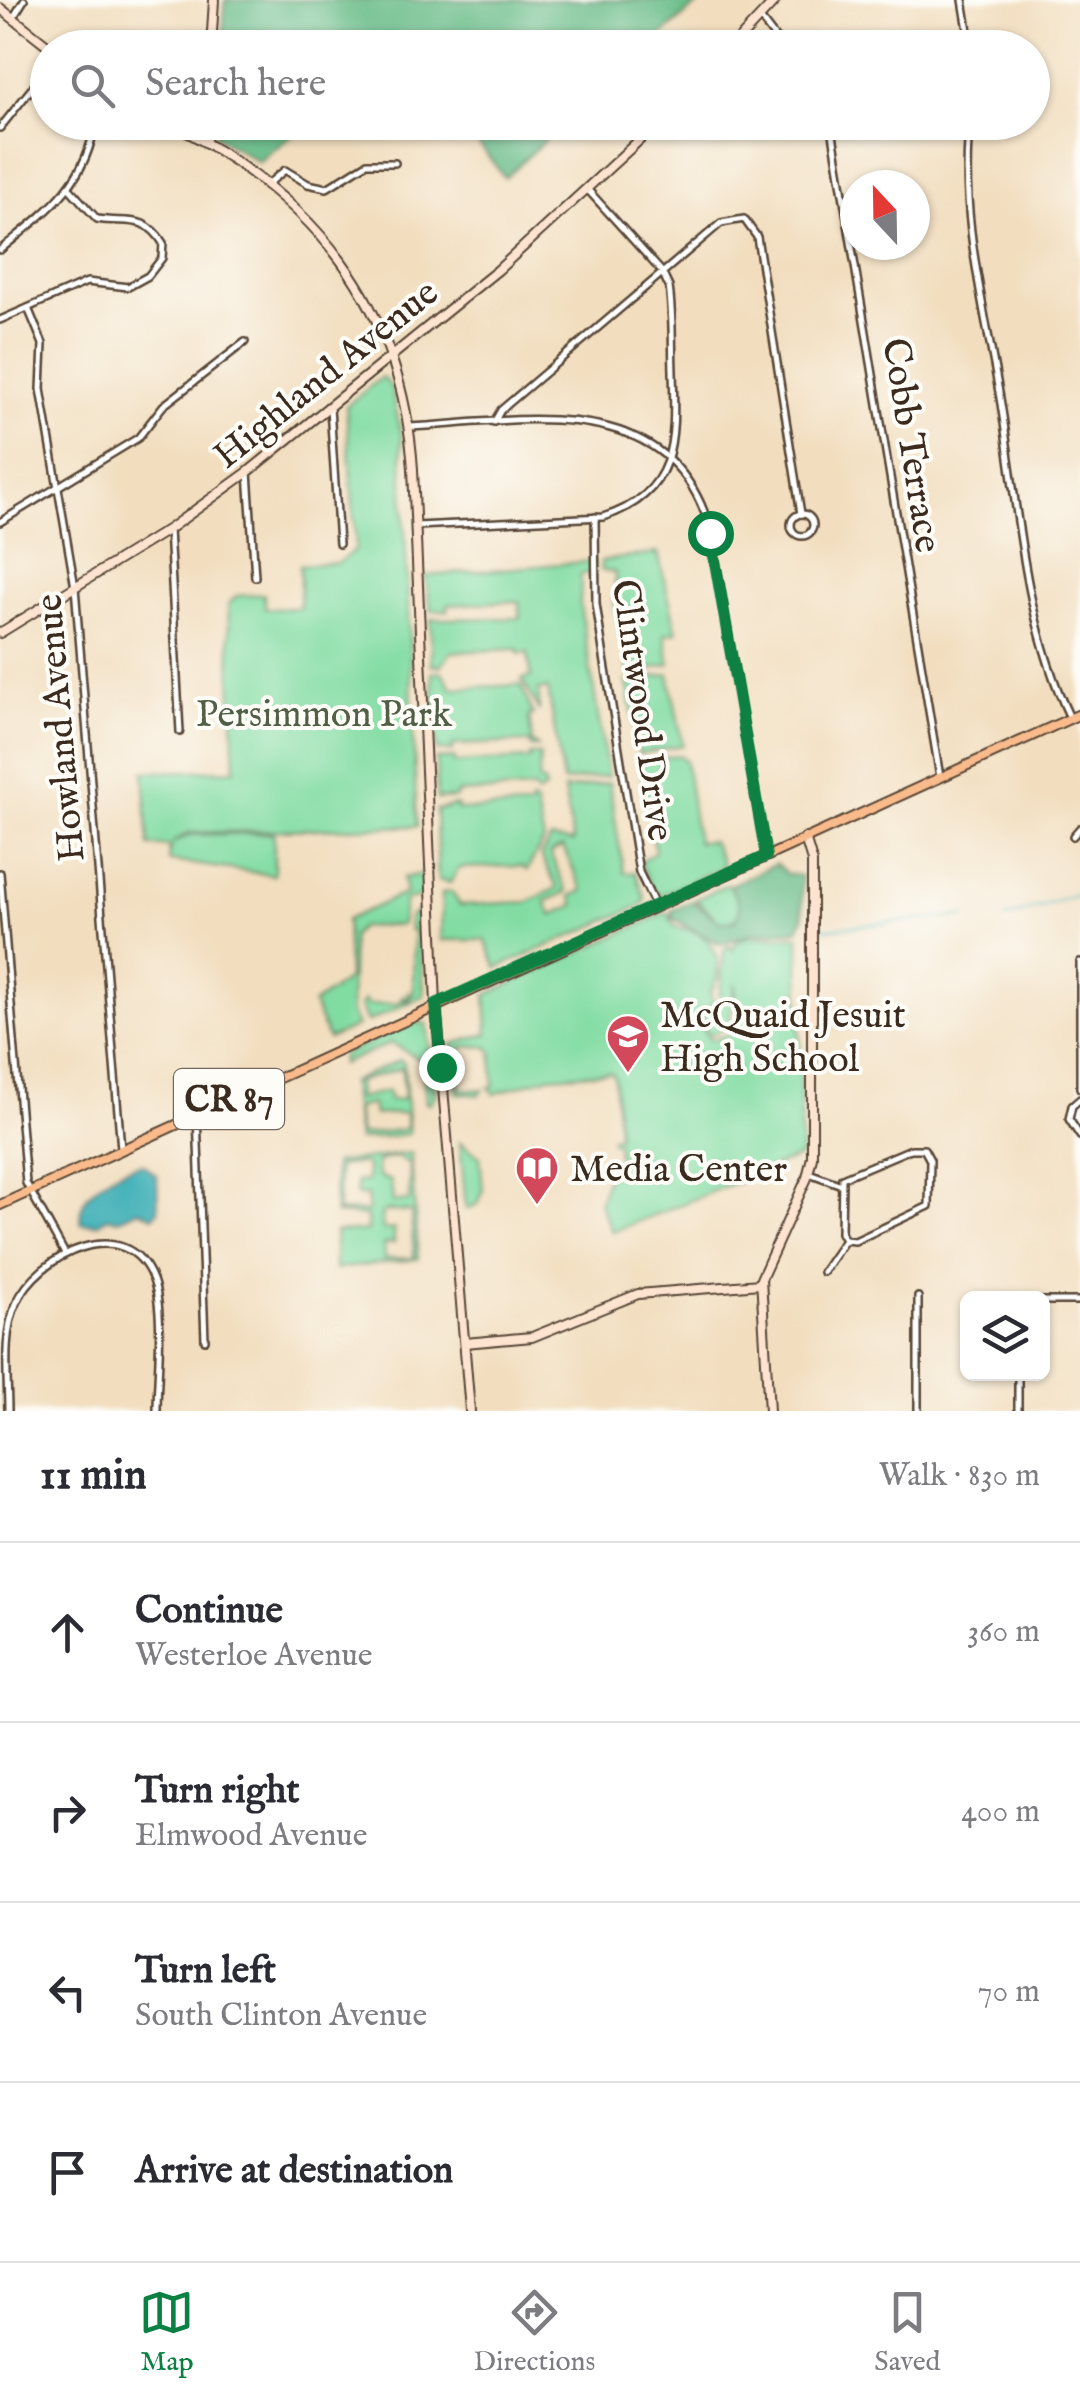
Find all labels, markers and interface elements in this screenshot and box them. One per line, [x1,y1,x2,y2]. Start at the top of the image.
search box [30,30,1050,140]
icon: search [65,58,120,113]
text: Search here [145,61,326,109]
north arrow [840,170,930,260]
street label: Highland Avenue [205,270,449,481]
street label: Cobb Terrace [869,335,951,556]
route start [688,511,734,557]
street label: Clintwood Drive [599,577,683,844]
street label: Howland Avenue [26,592,98,864]
park label: Persimmon Park [196,692,453,740]
place label: McQuaid Jesuit High School [660,993,906,1085]
school or university icon: McQuaid Jesuit High School [605,1013,651,1074]
route end [419,1045,465,1091]
road number: CR 87 [174,1069,284,1129]
library icon: Media Center [514,1145,560,1206]
place label: Media Center [570,1147,787,1195]
map controls [960,1291,1050,1381]
button: layers [960,1291,1050,1381]
text: 11 min [40,1450,147,1503]
text: Walk · 830 m [879,1456,1040,1497]
text: Continue [135,1588,283,1636]
icon: ahead [40,1605,95,1660]
text: 360 m [967,1612,1040,1653]
text: Westerloe Avenue [135,1636,373,1677]
text: Turn right [135,1768,299,1816]
icon: right [40,1785,95,1840]
text: 400 m [961,1792,1040,1833]
text: Elmwood Avenue [135,1816,367,1857]
text: Turn left [135,1948,276,1996]
icon: left [40,1965,95,2020]
text: 70 m [978,1972,1040,2013]
text: South Clinton Avenue [135,1996,427,2037]
icon: arrive [40,2145,95,2200]
text: Arrive at destination [135,2148,453,2196]
tab: Map [139,2285,194,2380]
tab: Directions [473,2285,595,2380]
tab: Saved [874,2285,941,2380]

